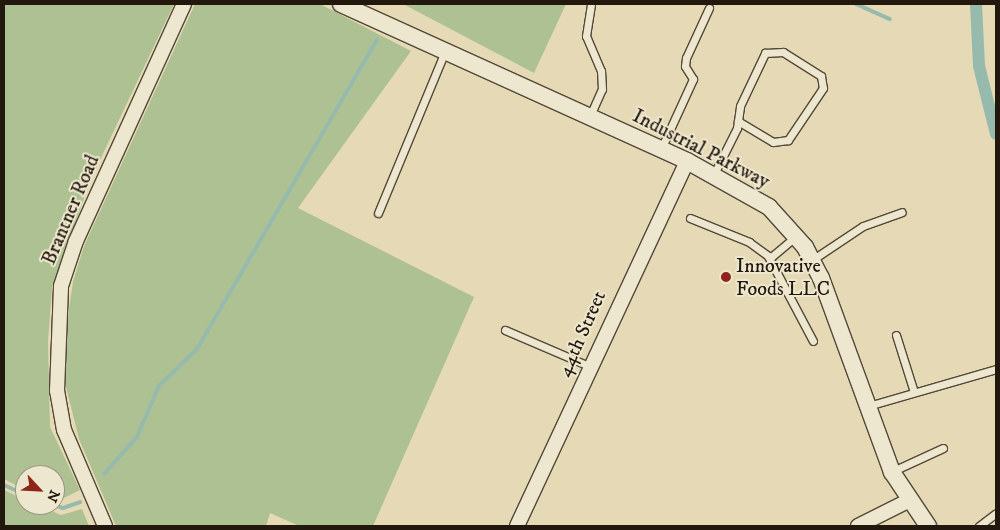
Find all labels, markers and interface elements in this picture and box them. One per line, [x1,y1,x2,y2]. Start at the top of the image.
street label: Industrial Parkway [628,104,774,194]
street label: Brantner Road [37,151,105,269]
place label: Innovative Foods LLC [736,254,830,301]
marker: Innovative Foods LLC [720,271,732,283]
street label: 44th Street [552,287,612,381]
north arrow [15,465,65,515]
text: N [42,487,63,505]

